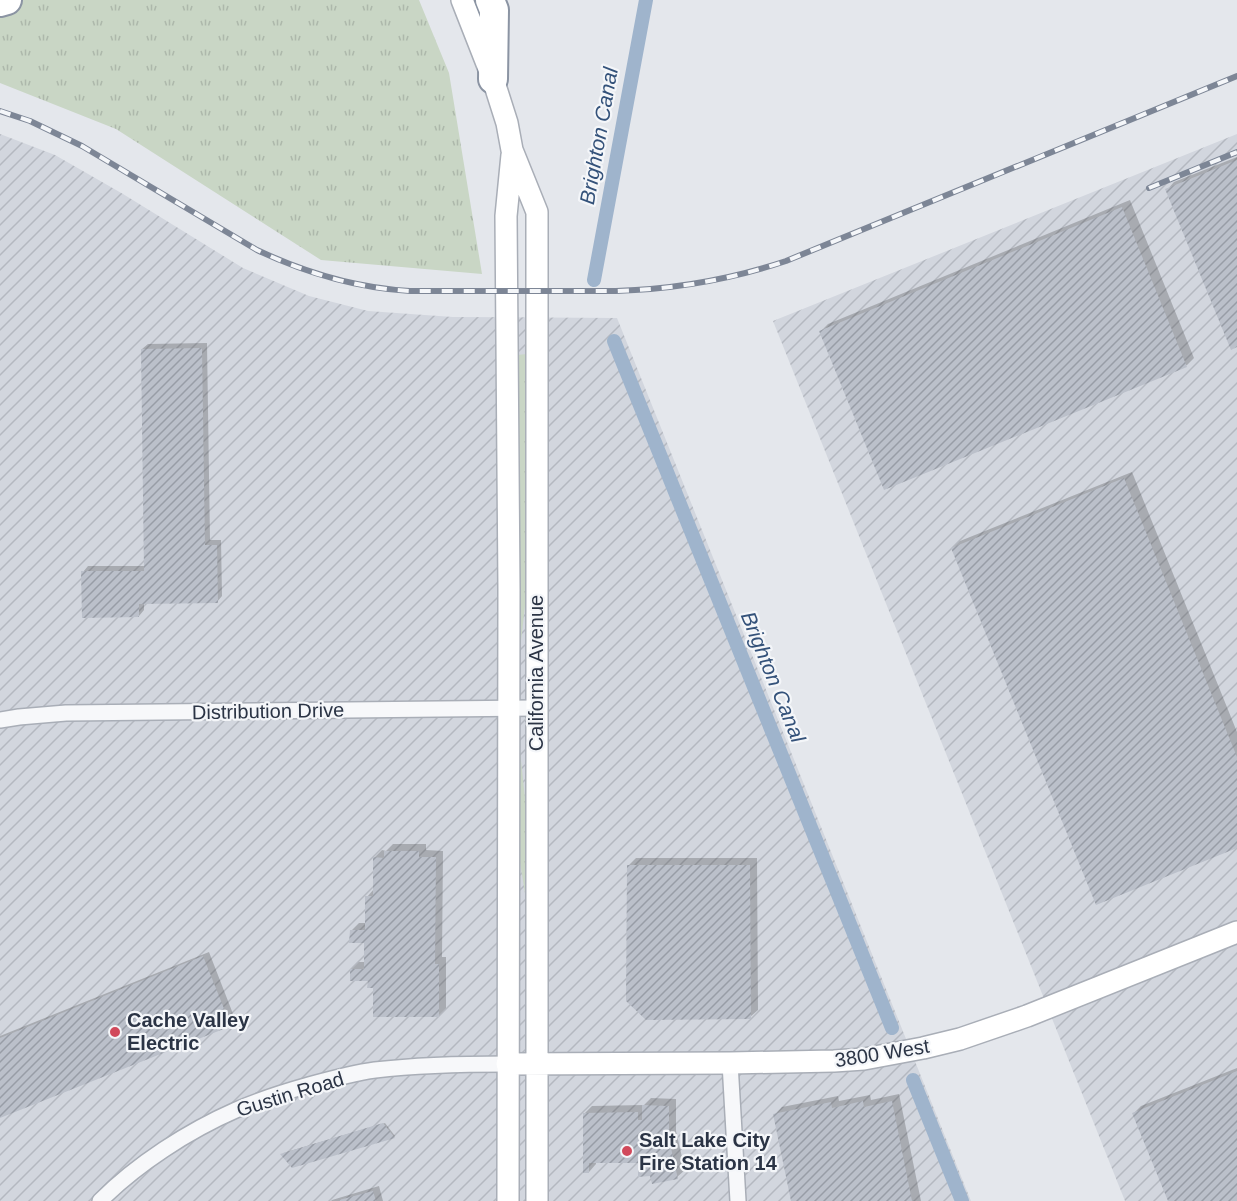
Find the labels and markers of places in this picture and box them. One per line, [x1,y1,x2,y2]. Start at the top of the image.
place label: Cache Valley Electric [127,1009,250,1054]
marker: Cache Valley Electric [108,1025,122,1039]
place label: Salt Lake City Fire Station 14 [639,1129,778,1174]
marker: Salt Lake City Fire Station 14 [620,1144,634,1158]

